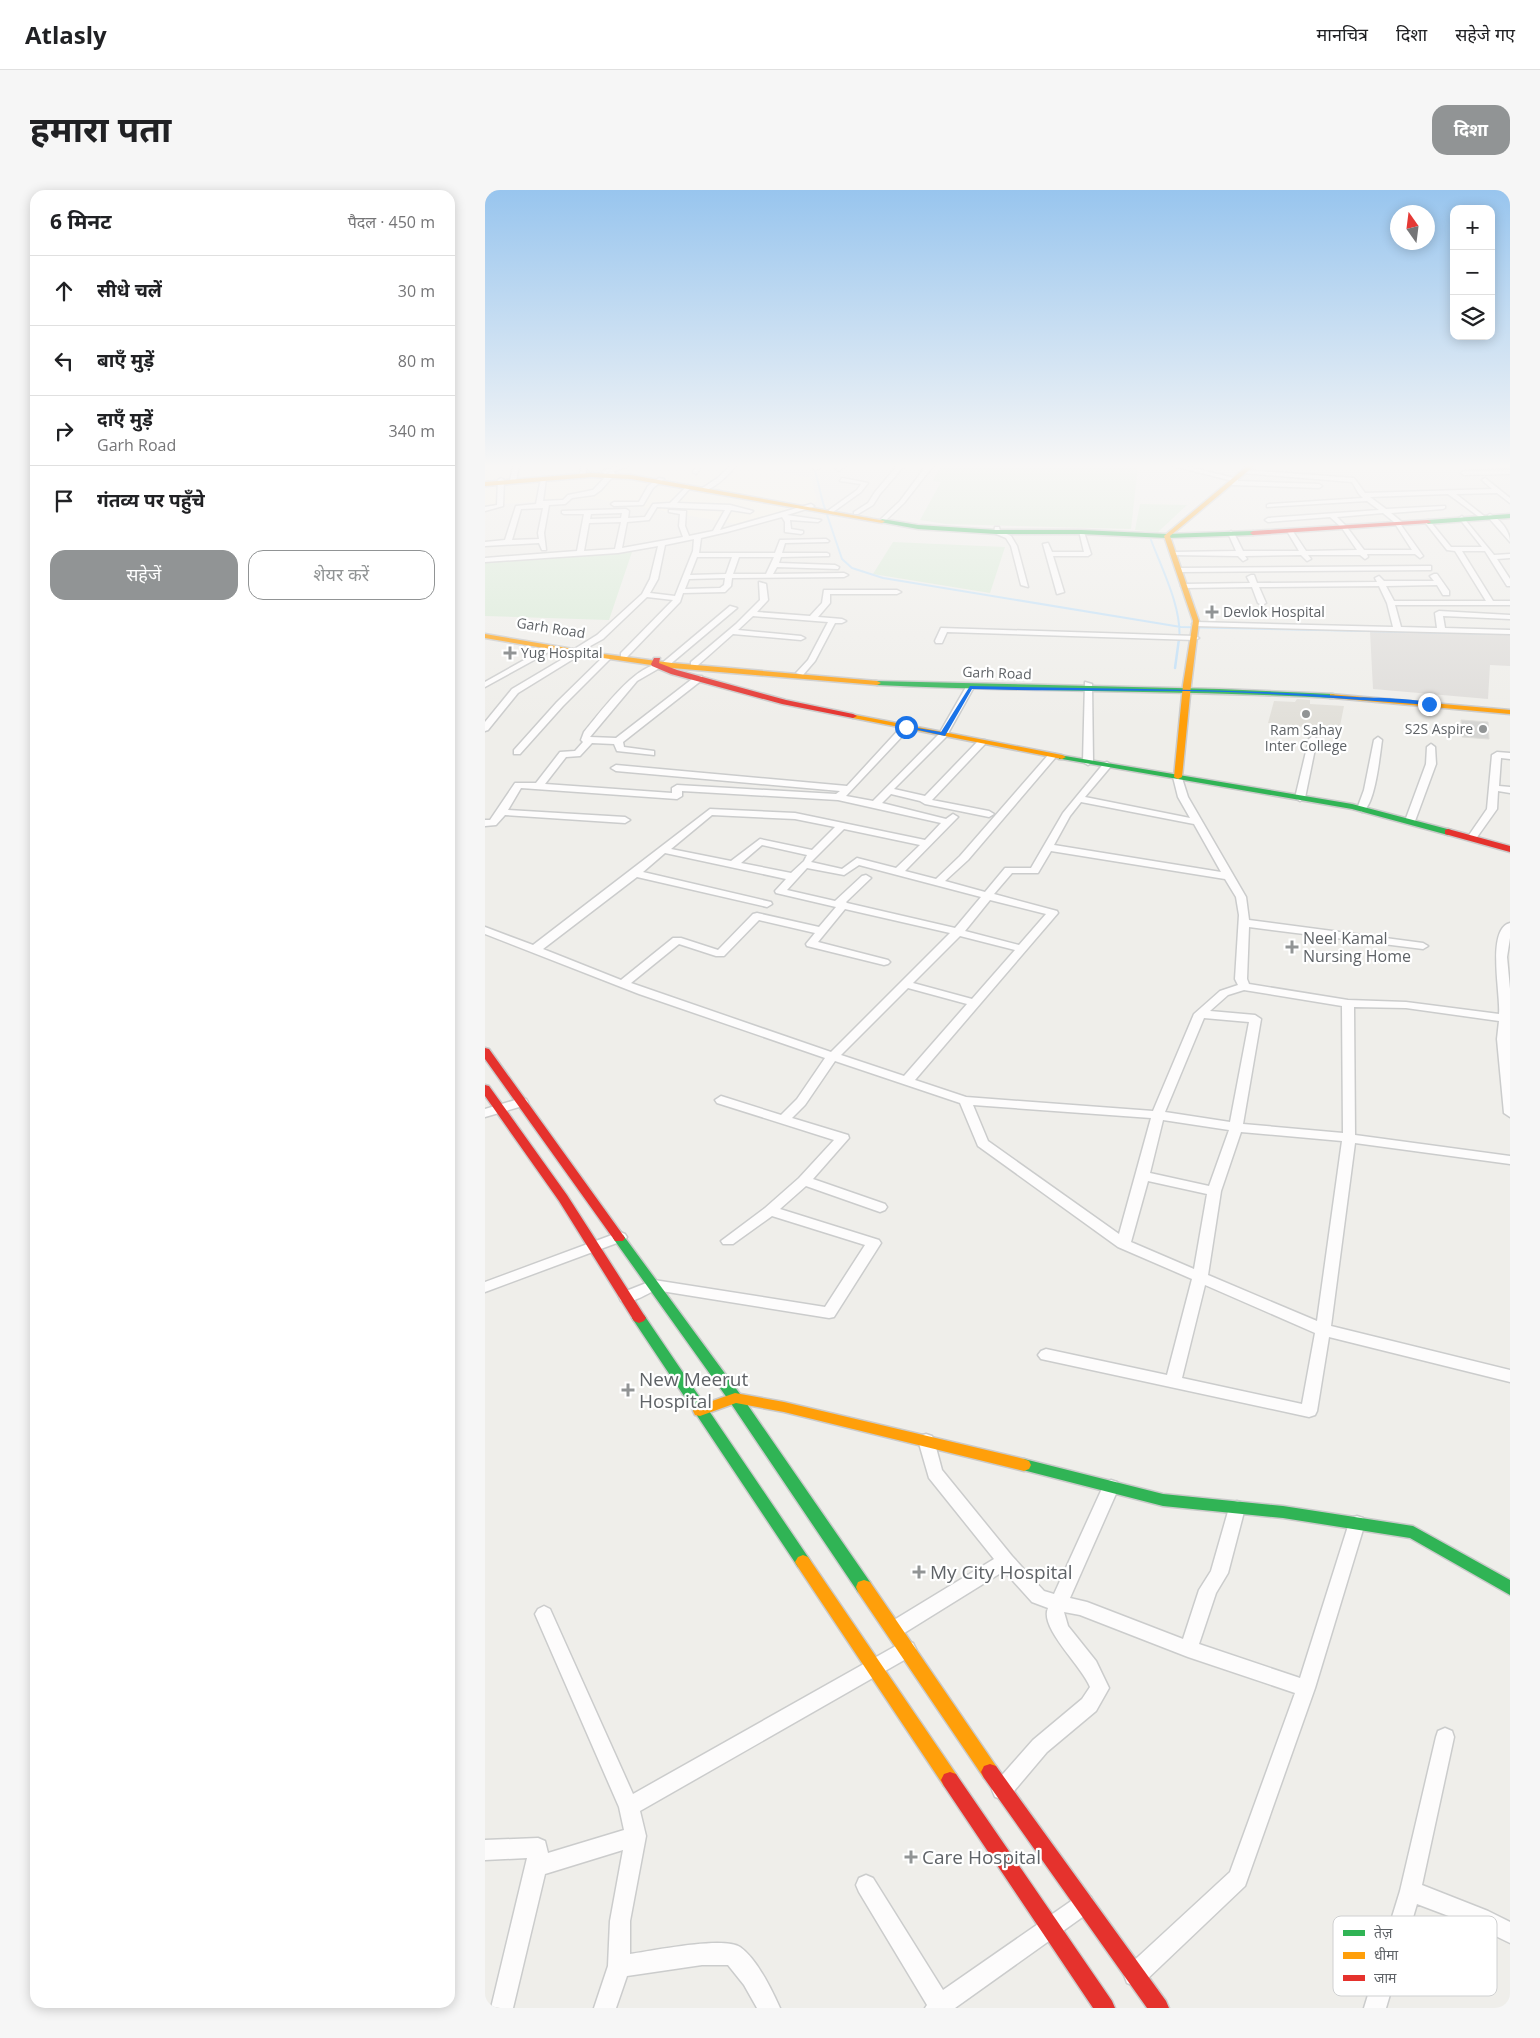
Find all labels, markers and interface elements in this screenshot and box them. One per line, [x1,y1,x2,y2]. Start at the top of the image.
text: Atlasly [25,18,107,51]
text: मानचित्र [1317,22,1368,46]
text: दिशा [1396,22,1427,46]
text: सहेजे गए [1455,22,1515,46]
text: हमारा पता [30,105,171,152]
button: दिशा [1432,105,1510,155]
north arrow [1390,205,1435,250]
map controls [1450,205,1495,340]
button: + [1450,205,1495,250]
text: 6 मिनट [50,207,112,235]
text: पैदल · 450 m [348,211,435,233]
button: − [1450,250,1495,295]
icon: ahead [50,277,78,305]
text: सीधे चलें [97,277,162,303]
text: 30 m [398,280,435,302]
button: layers [1450,295,1495,340]
icon: left [50,347,78,375]
text: बाएँ मुड़ें [97,347,154,373]
text: 80 m [398,350,435,372]
text: दाएँ मुड़ें [97,406,153,432]
icon: right [50,417,78,445]
text: 340 m [389,420,435,442]
text: Garh Road [97,434,176,456]
icon: arrive [50,487,78,515]
text: गंतव्य पर पहुँचे [97,487,205,513]
button: सहेजें [50,550,238,600]
button: शेयर करें [248,550,435,600]
place label: Devlok Hospital [1223,602,1325,621]
marker: Devlok Hospital [1205,605,1219,619]
street label: Garh Road [515,613,587,642]
place label: Yug Hospital [521,643,602,662]
marker: Yug Hospital [503,646,517,660]
street label: Garh Road [962,662,1032,683]
route end [1418,693,1441,716]
marker: Ram Sahay Inter College [1300,708,1312,720]
route start [895,716,918,739]
place label: S2S Aspire [1405,719,1473,738]
place label: Ram Sahay Inter College [1265,720,1347,755]
marker: S2S Aspire [1477,723,1489,735]
place label: Neel Kamal Nursing Home [1303,927,1411,967]
marker: Neel Kamal Nursing Home [1285,940,1299,954]
place label: New Meerut Hospital [639,1366,748,1414]
marker: New Meerut Hospital [621,1383,635,1397]
place label: My City Hospital [930,1559,1073,1585]
marker: My City Hospital [912,1565,926,1579]
place label: Care Hospital [922,1844,1041,1870]
marker: Care Hospital [904,1850,918,1864]
legend [1333,1916,1497,1996]
text: तेज़ [1374,1923,1393,1942]
text: धीमा [1374,1945,1399,1964]
text: जाम [1374,1968,1397,1987]

